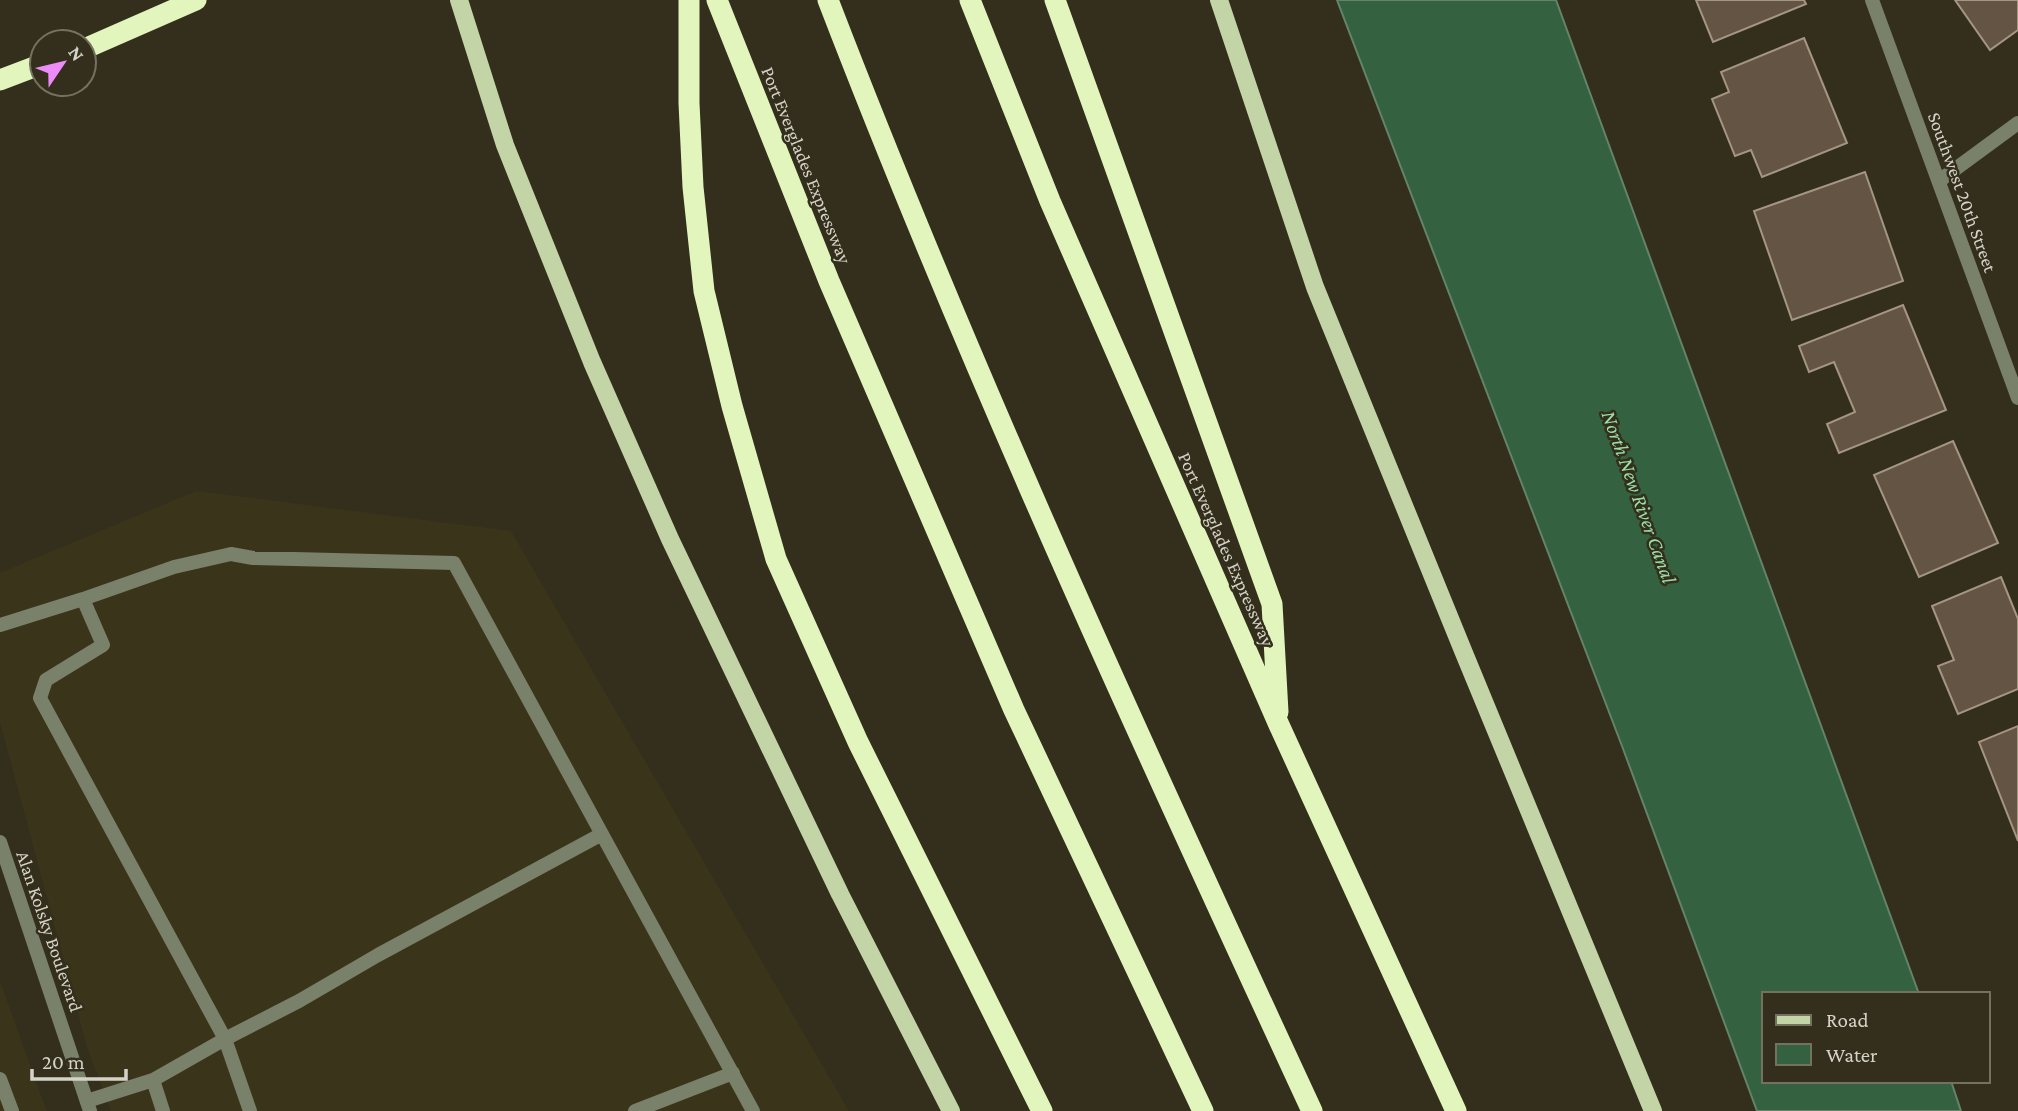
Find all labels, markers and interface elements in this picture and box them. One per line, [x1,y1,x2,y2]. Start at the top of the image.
north arrow [28,28,98,98]
text: N [64,42,89,65]
street label: Port Everglades Expressway [757,64,856,267]
street label: Southwest 20th Street [1924,109,2001,276]
water label: North New River Canal [1597,407,1682,587]
street label: Port Everglades Expressway [1174,449,1279,650]
street label: Alan Kolsky Boulevard [12,848,87,1014]
legend [1762,992,1990,1083]
text: Road [1826,1008,1869,1032]
scale bar [32,1038,126,1082]
text: Water [1826,1043,1878,1067]
text: 20 m [42,1050,85,1074]

